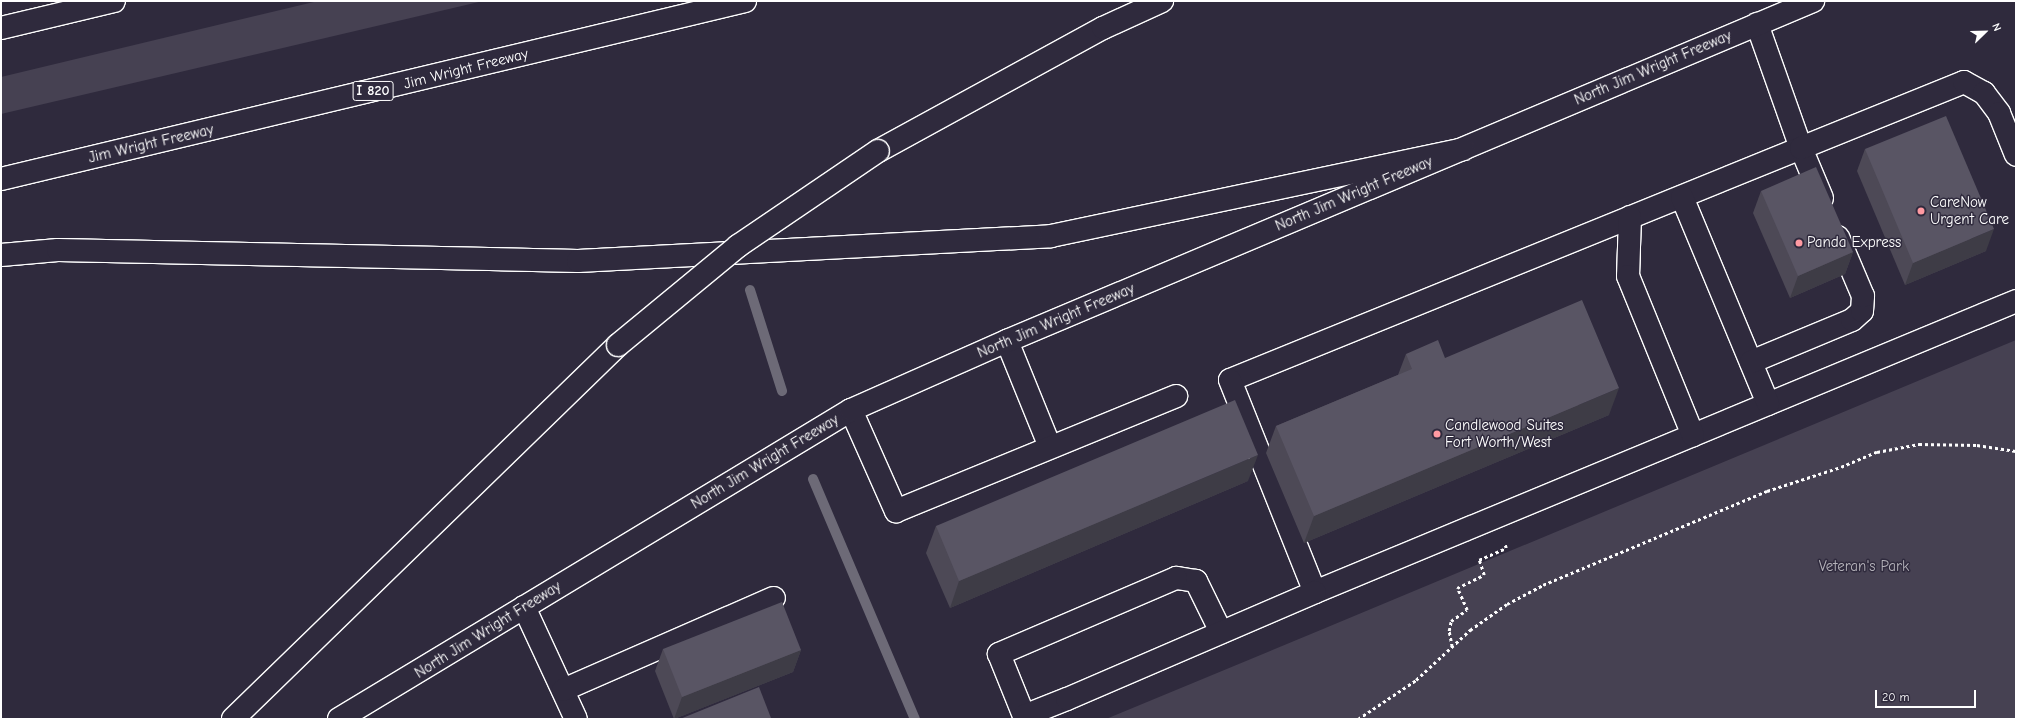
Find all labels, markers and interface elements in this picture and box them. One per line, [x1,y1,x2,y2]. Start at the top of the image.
north arrow [1965,12,2005,52]
text: N [1989,21,2004,33]
street label: North Jim Wright Freeway [1572,27,1734,109]
street label: Jim Wright Freeway [402,45,530,93]
road number: I 820 [352,79,394,103]
street label: Jim Wright Freeway [87,121,215,167]
street label: North Jim Wright Freeway [1273,153,1435,235]
place label: CareNow Urgent Care [1930,193,2009,228]
marker: CareNow Urgent Care [1915,205,1927,217]
place label: Panda Express [1807,234,1901,252]
marker: Panda Express [1794,238,1804,248]
street label: North Jim Wright Freeway [975,280,1137,362]
street label: North Jim Wright Freeway [688,411,842,513]
place label: Candlewood Suites Fort Worth/West [1445,416,1563,451]
marker: Candlewood Suites Fort Worth/West [1432,429,1442,439]
park label: Veteran's Park [1819,558,1909,576]
street label: North Jim Wright Freeway [412,578,564,682]
scale bar [1877,682,1978,708]
text: 20 m [1882,690,1910,704]

